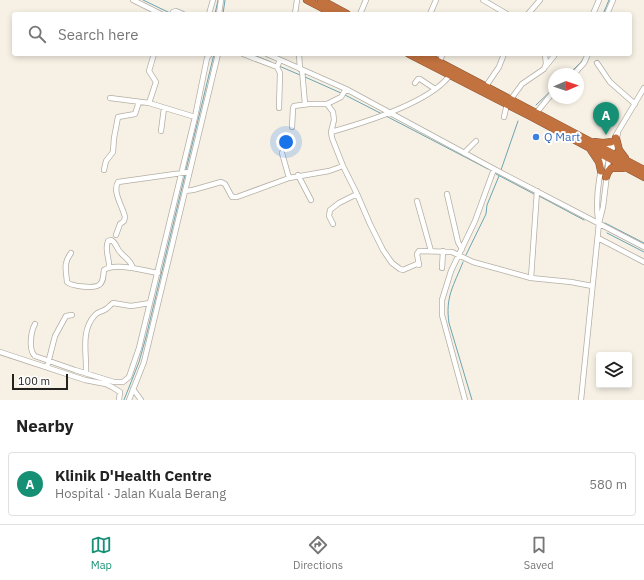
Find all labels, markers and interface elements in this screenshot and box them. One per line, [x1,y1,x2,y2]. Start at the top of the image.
search box [12,12,632,56]
icon: search [26,23,48,45]
text: Search here [58,25,138,44]
north arrow [548,68,584,104]
pin: A [593,102,619,135]
place label: Q Mart [544,129,580,144]
your location [276,132,296,152]
marker: Q Mart [531,132,541,142]
map controls [596,352,632,388]
button: layers [596,352,632,388]
scale bar [12,372,68,391]
text: 100 m [18,374,50,388]
text: Nearby [16,415,74,437]
text: Klinik D'Health Centre [55,466,212,485]
text: A [26,476,34,493]
text: 580 m [589,476,627,493]
text: Hospital · Jalan Kuala Berang [55,485,226,502]
tab: Map [90,534,112,572]
tab: Directions [293,534,343,572]
tab: Saved [524,534,554,572]

